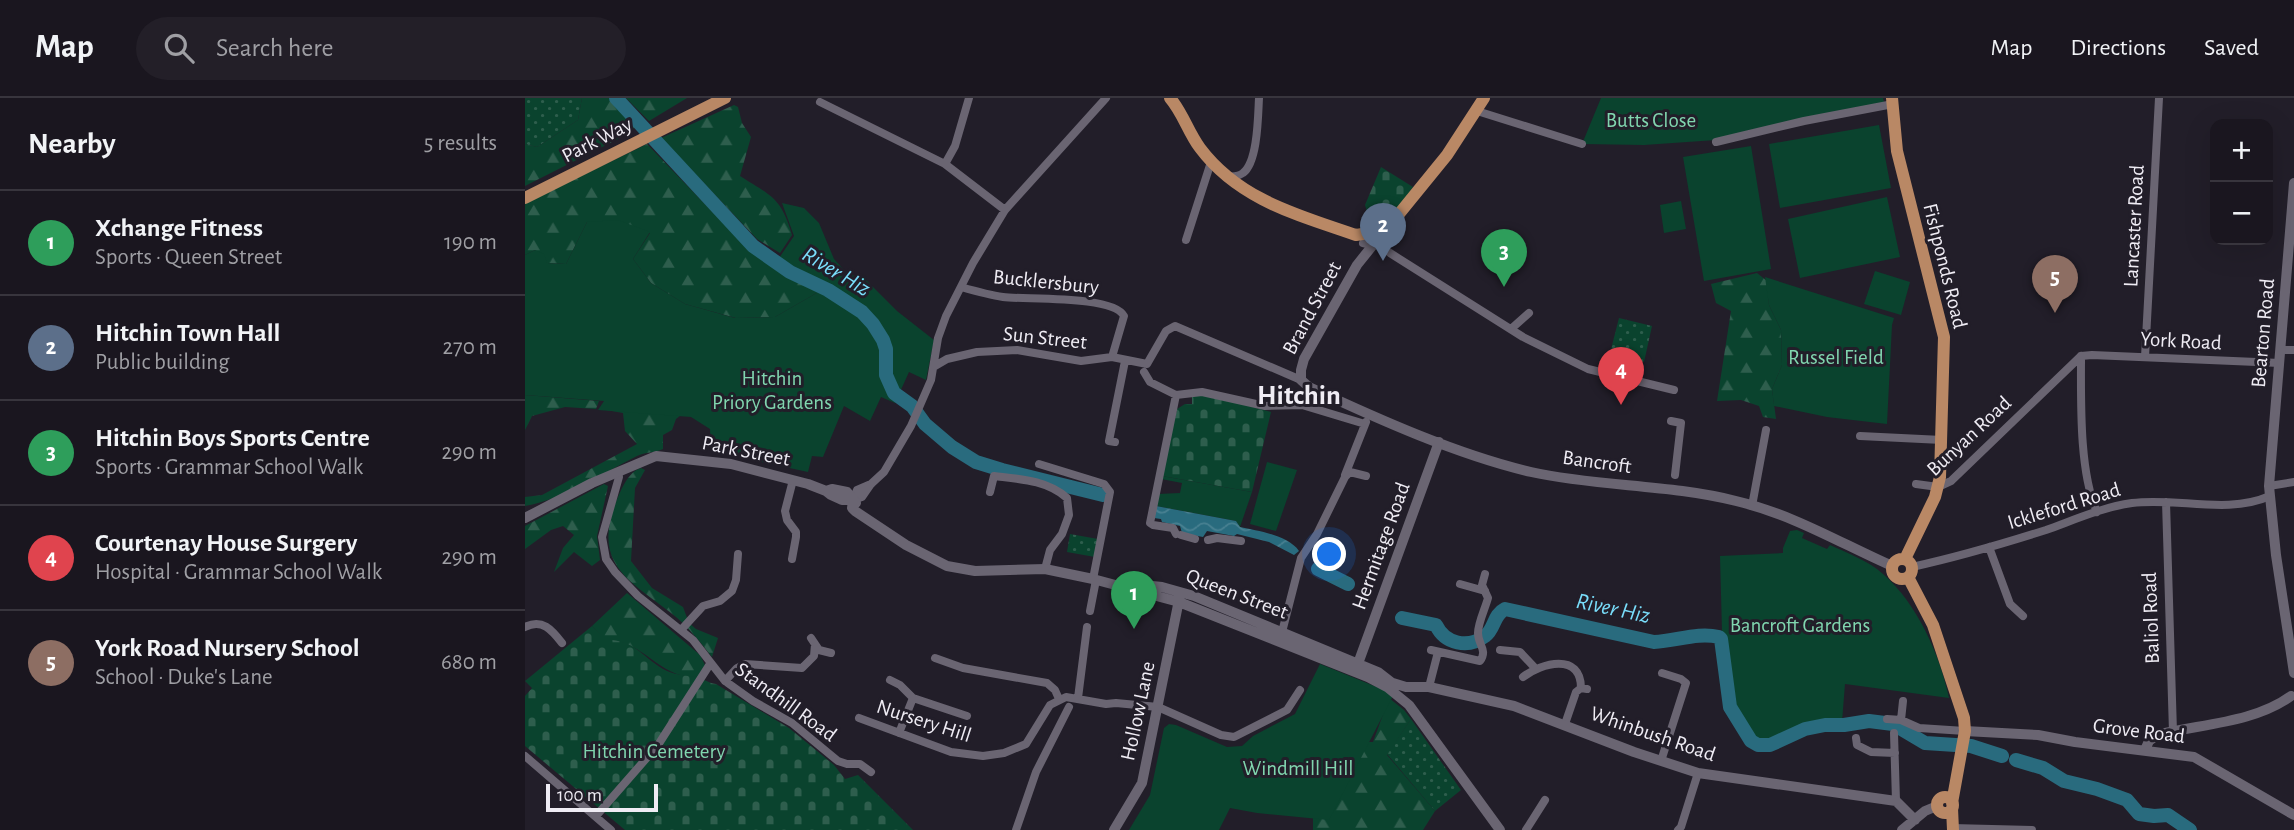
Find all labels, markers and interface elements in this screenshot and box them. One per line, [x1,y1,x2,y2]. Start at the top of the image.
search box [136,17,626,80]
icon: search [160,29,198,67]
text: Map [35,31,94,64]
text: Search here [216,35,334,61]
text: Map [1990,36,2032,60]
text: Directions [2070,36,2166,60]
text: Saved [2204,36,2259,60]
park label: Butts Close [1606,110,1696,131]
street label: Park Way [558,113,636,167]
map controls [2210,119,2273,245]
button: + [2210,119,2273,182]
text: Nearby [28,129,116,159]
text: 5 results [424,132,497,155]
street label: Lancaster Road [2120,164,2148,288]
button: − [2210,182,2273,245]
street label: Fishponds Road [1919,201,1971,331]
pin: 2 [1360,203,1406,261]
text: Xchange Fitness [95,215,263,241]
pin: 3 [1481,229,1527,287]
text: 1 [47,231,55,254]
text: 190 m [444,231,497,254]
water label: River Hiz [798,243,874,301]
text: Sports · Queen Street [95,246,282,269]
pin: 5 [2032,255,2078,313]
street label: Brand Street [1279,258,1345,358]
street label: Bucklersbury [992,266,1100,298]
street label: Bearton Road [2248,277,2278,389]
text: Hitchin Town Hall [95,320,280,346]
street label: Sun Street [1002,323,1088,353]
street label: York Road [2140,328,2222,354]
text: 2 [46,336,56,359]
text: 270 m [443,336,497,359]
pin: 4 [1598,347,1644,405]
park label: Russel Field [1788,347,1884,368]
text: Public building [95,351,229,374]
park label: Hitchin Priory Gardens [712,368,832,413]
district label: Hitchin [1257,382,1341,410]
street label: Bunyan Road [1923,392,2015,480]
text: Hitchin Boys Sports Centre [95,425,370,451]
street label: Park Street [700,432,792,470]
text: 3 [46,441,56,464]
text: 290 m [441,441,497,464]
street label: Bancroft [1561,447,1633,477]
text: Sports · Grammar School Walk [95,456,363,479]
street label: Hermitage Road [1348,479,1414,612]
street label: Ickleford Road [2005,479,2123,533]
text: Courtenay House Surgery [95,530,357,556]
your location [1312,537,1346,571]
text: 4 [45,546,57,569]
text: 290 m [441,546,497,569]
text: Hospital · Grammar School Walk [95,561,382,584]
street label: Queen Street [1183,565,1291,623]
pin: 1 [1111,571,1157,629]
street label: Baliol Road [2139,572,2163,664]
water label: River Hiz [1574,590,1652,628]
park label: Bancroft Gardens [1730,615,1870,636]
text: York Road Nursery School [95,635,360,661]
text: 5 [46,651,56,674]
text: 680 m [441,651,497,674]
street label: Standhill Road [732,658,841,746]
street label: Hollow Lane [1117,659,1159,763]
text: School · Duke's Lane [95,666,273,689]
street label: Nursery Hill [874,696,974,746]
street label: Whinbush Road [1588,703,1718,765]
street label: Grove Road [2092,715,2186,747]
park label: Hitchin Cemetery [583,741,726,762]
park label: Windmill Hill [1242,758,1354,779]
scale bar [546,781,658,813]
text: 100 m [557,786,602,805]

